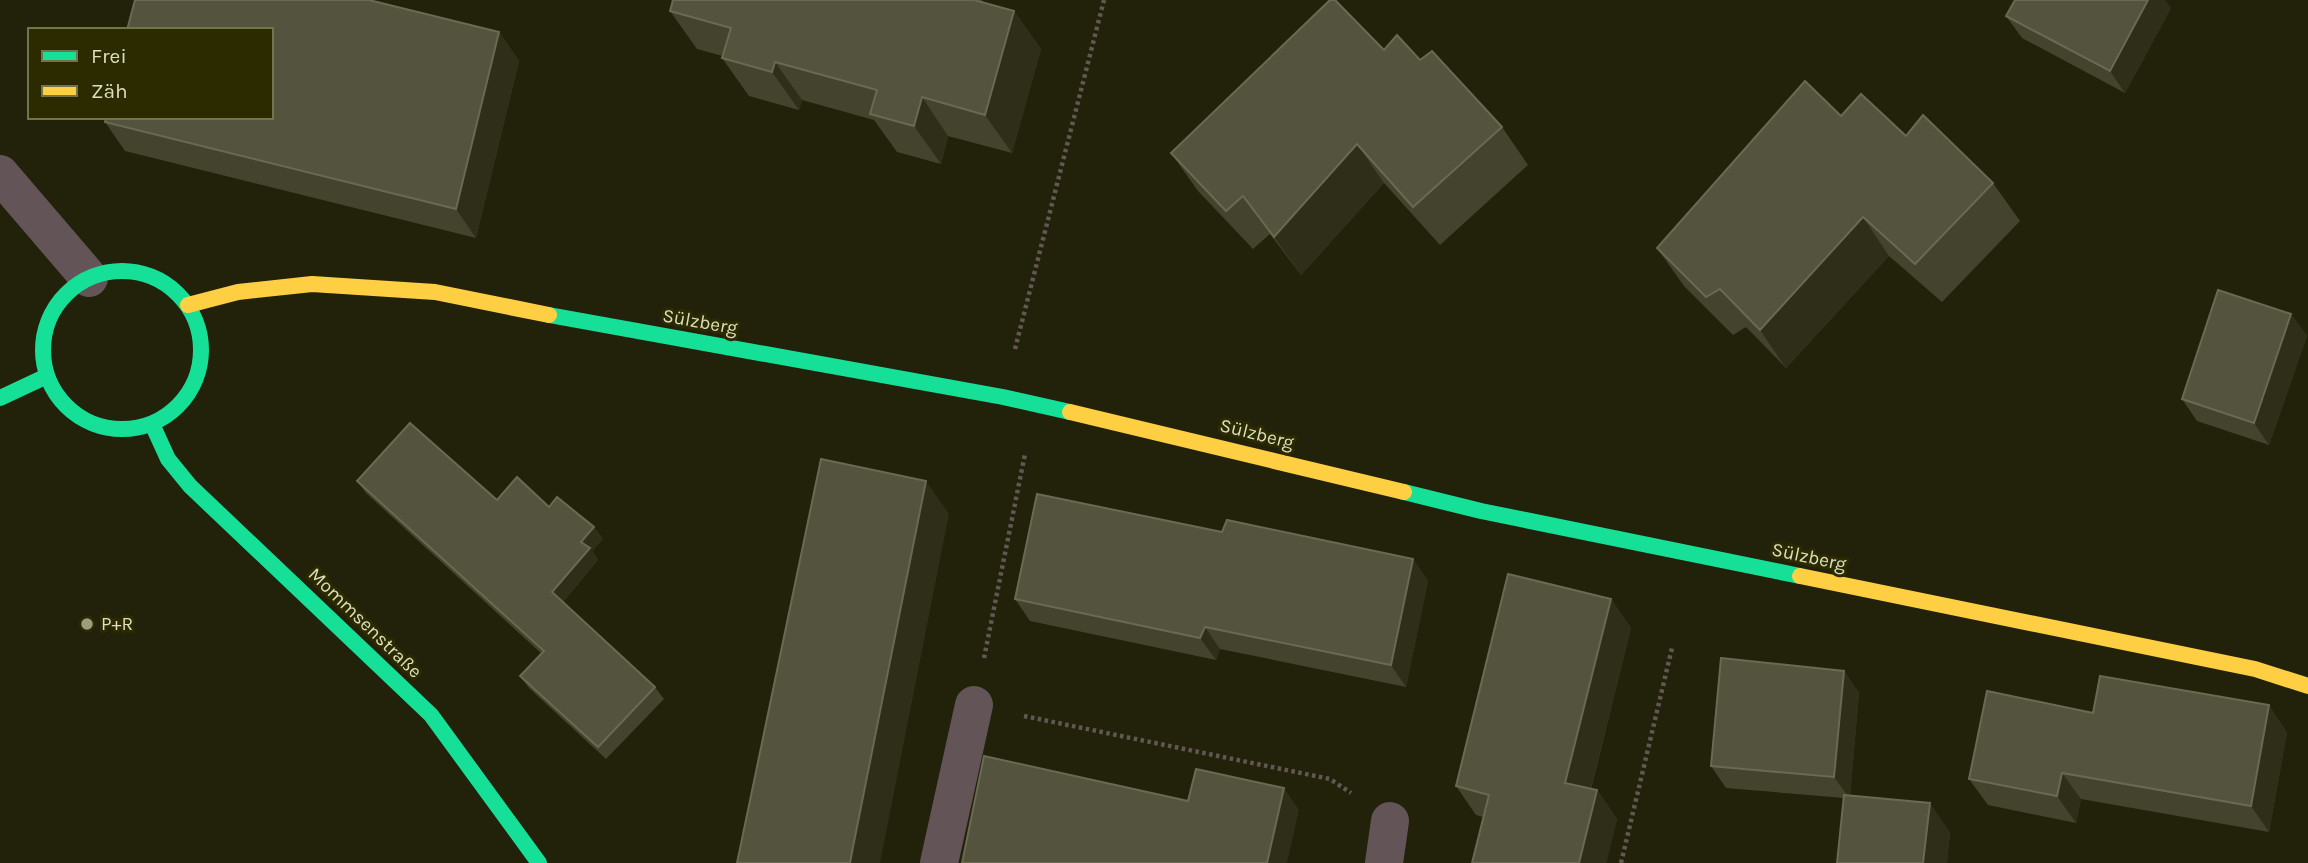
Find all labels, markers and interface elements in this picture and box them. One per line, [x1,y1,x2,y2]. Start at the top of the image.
legend [28,28,273,119]
text: Frei [91,44,127,68]
text: Zäh [91,79,128,103]
street label: Sülzberg [661,305,739,339]
street label: Sülzberg [1218,414,1297,454]
street label: Sülzberg [1770,538,1849,576]
street label: Mommsenstraße [304,563,426,683]
place label: P+R [101,613,133,635]
marker: P+R [79,616,95,632]

